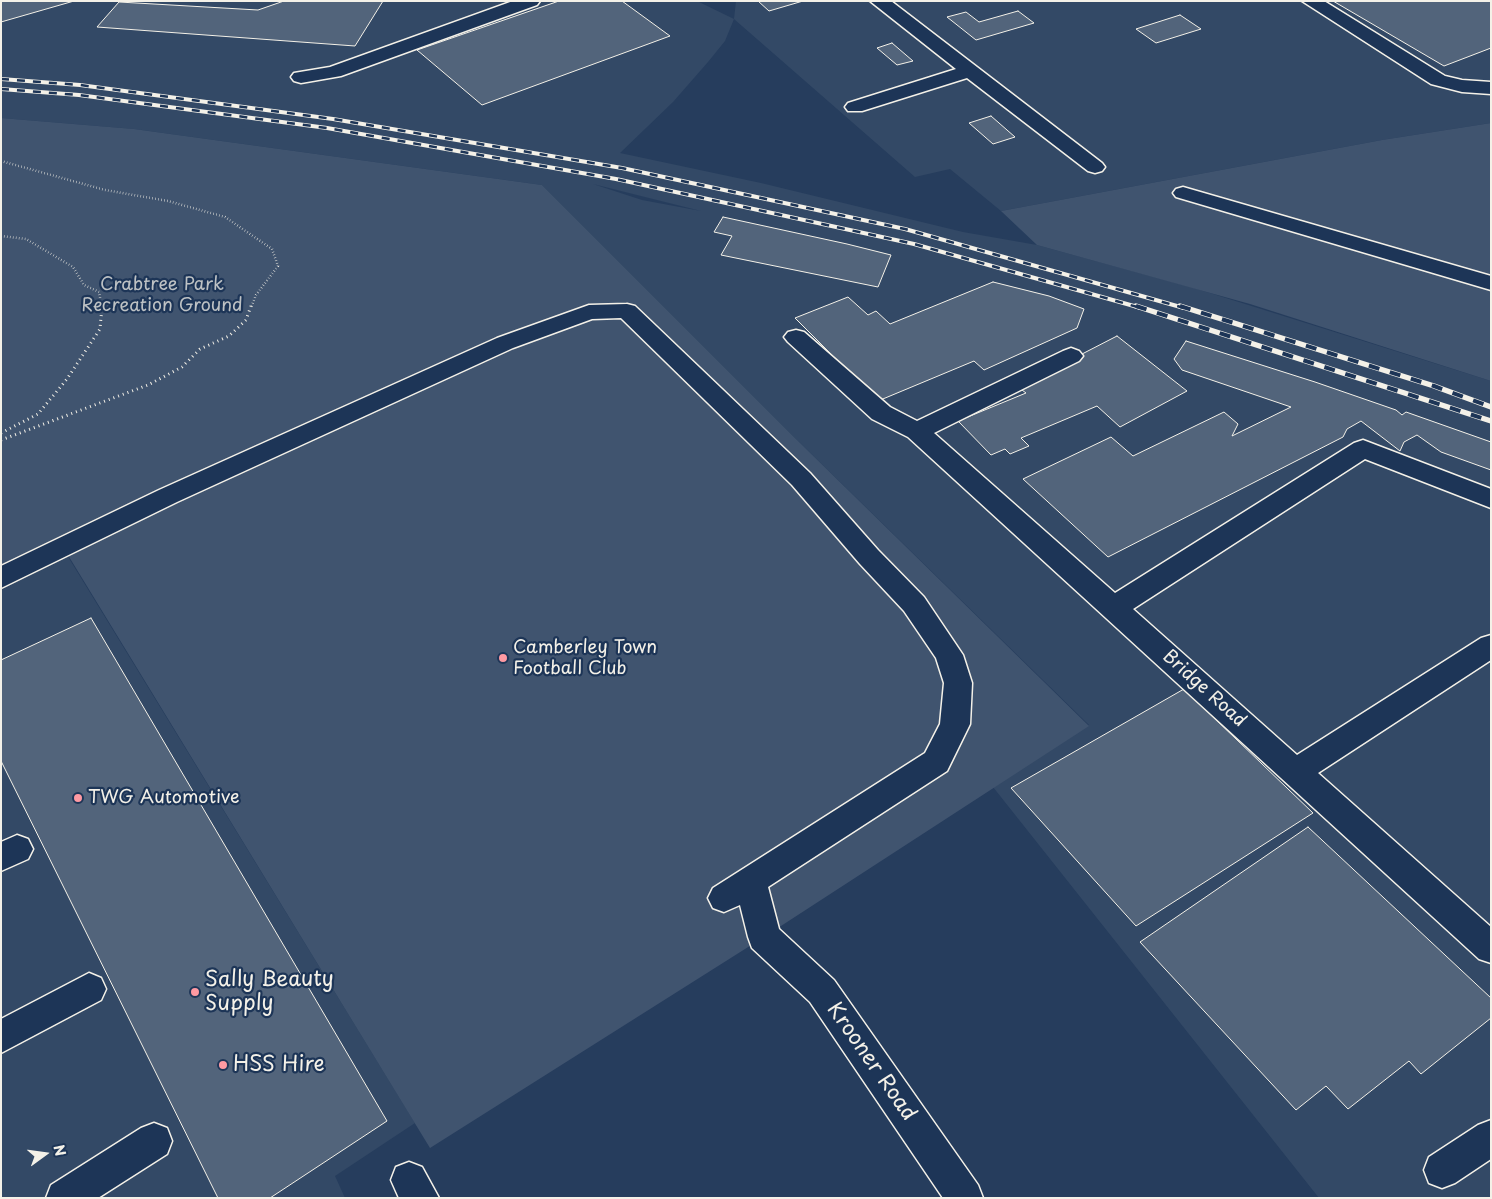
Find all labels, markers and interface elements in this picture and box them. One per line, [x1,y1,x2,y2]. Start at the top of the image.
park label: Crabtree Park Recreation Ground [81,274,243,316]
place label: Camberley Town Football Club [513,637,657,680]
street label: Bridge Road [1158,646,1250,732]
marker: Camberley Town Football Club [497,652,509,664]
place label: TWG Automotive [88,787,240,809]
marker: TWG Automotive [72,792,84,804]
place label: Sally Beauty Supply [205,967,334,1017]
marker: Sally Beauty Supply [189,986,201,998]
street label: Krooner Road [821,998,921,1126]
place label: HSS Hire [233,1052,325,1078]
marker: HSS Hire [217,1059,229,1071]
north arrow [20,1129,70,1179]
text: N [49,1142,72,1158]

